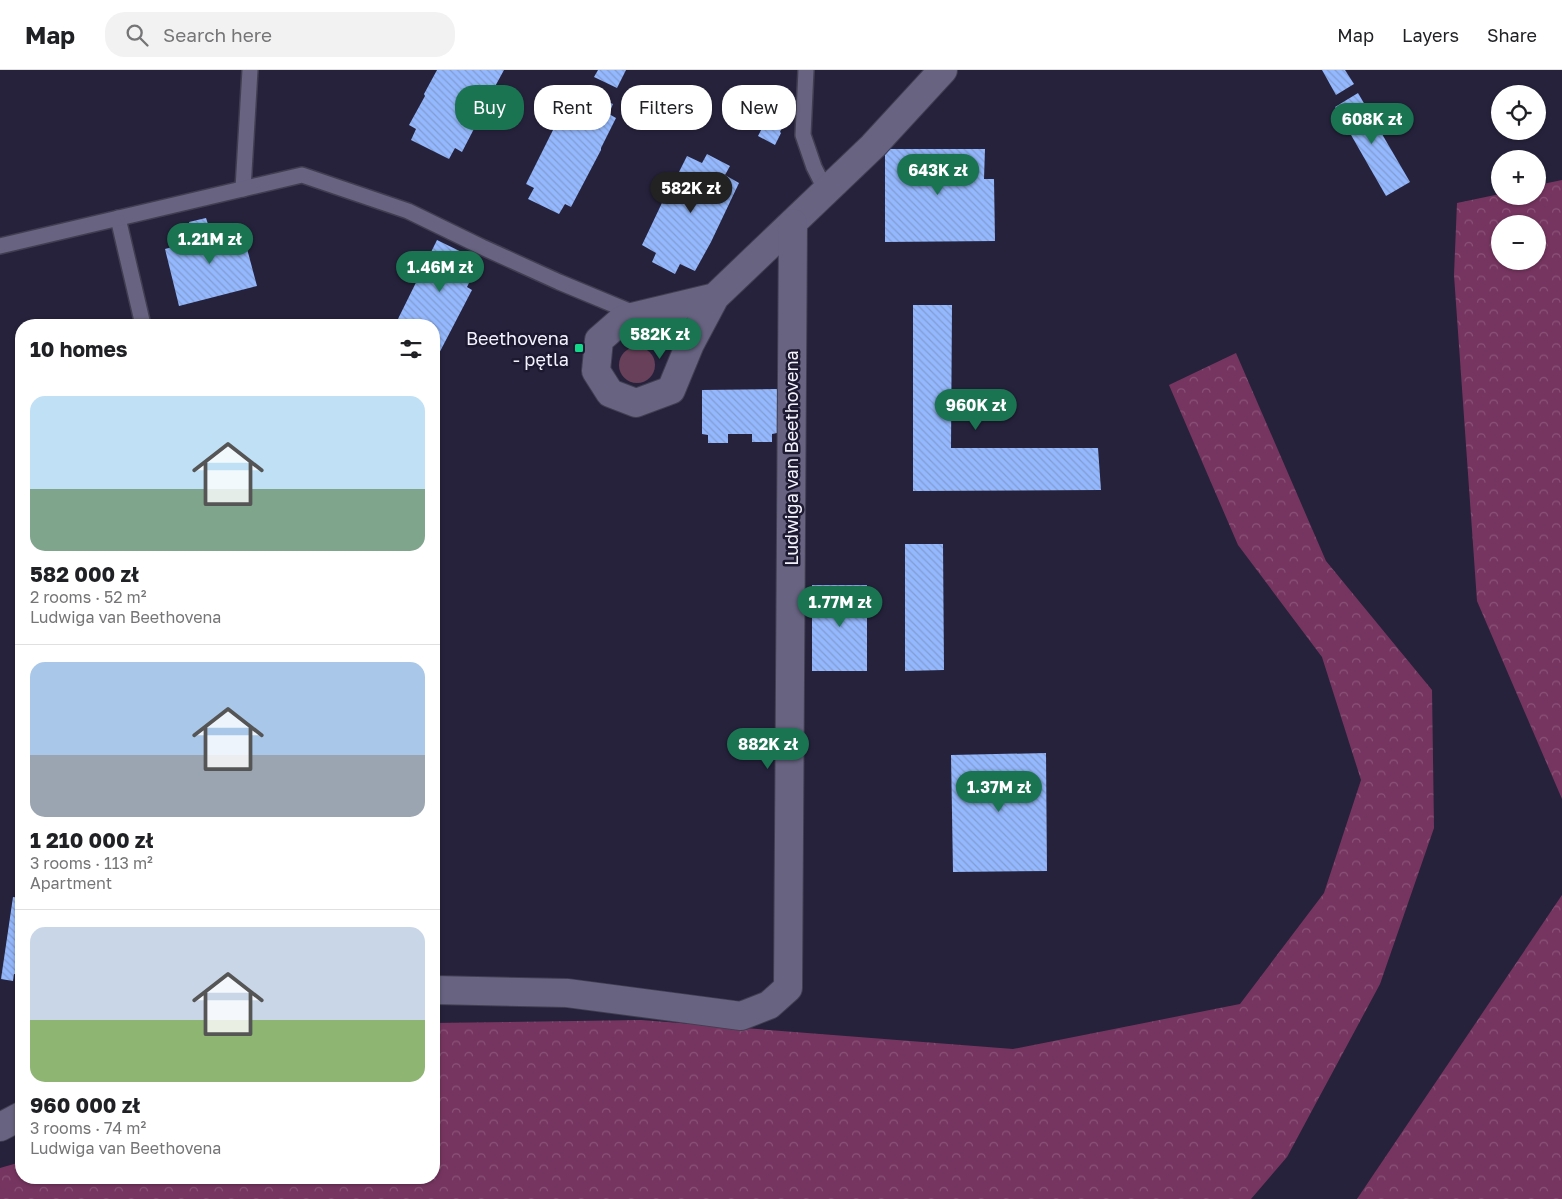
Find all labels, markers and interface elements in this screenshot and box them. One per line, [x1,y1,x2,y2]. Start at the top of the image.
search box [105,12,455,57]
text: Map [25,20,75,49]
icon: search [123,21,151,49]
text: Search here [163,23,272,46]
text: Map [1337,24,1374,46]
text: Layers [1402,24,1459,46]
text: Share [1487,24,1537,46]
chip: Buy [455,85,524,130]
chip: Rent [534,85,611,130]
chip: Filters [621,85,712,130]
chip: New [722,85,796,130]
map controls [1491,85,1546,270]
button: locate [1491,85,1546,140]
pin: 608K zł [1326,102,1418,145]
text: 608K zł [1342,109,1402,129]
button: + [1491,150,1546,205]
pin: 643K zł [892,154,984,196]
text: 643K zł [908,160,968,180]
pin: 582K zł [645,172,737,214]
text: 582K zł [661,178,721,198]
button: − [1491,215,1546,270]
pin: 1.21M zł [158,222,262,265]
text: 1.21M zł [178,229,242,249]
pin: 1.46M zł [388,250,492,293]
text: 1.46M zł [407,257,473,277]
pin: 582K zł [614,318,706,360]
text: 582K zł [630,324,690,344]
place label: Beethovena - pętla [466,327,569,370]
icon: filters [397,335,425,363]
text: 10 homes [30,336,128,362]
marker: Beethovena - pętla [573,342,585,354]
street label: Ludwiga van Beethovena [780,350,802,566]
pin: 960K zł [930,388,1022,431]
text: 960K zł [946,395,1006,415]
icon: home [183,429,273,519]
text: 582 000 zł [30,561,139,587]
pin: 1.77M zł [788,586,892,628]
text: 2 rooms · 52 m² [30,587,146,607]
text: 1.77M zł [808,592,872,612]
text: Ludwiga van Beethovena [30,607,221,627]
icon: home [183,694,273,784]
pin: 882K zł [722,728,814,770]
text: 882K zł [738,734,798,754]
pin: 1.37M zł [947,770,1051,813]
text: 1.37M zł [967,777,1031,797]
text: 1 210 000 zł [30,827,153,853]
text: 3 rooms · 113 m² [30,853,153,873]
text: Apartment [30,873,112,893]
icon: home [183,959,273,1049]
text: 960 000 zł [30,1092,140,1118]
text: 3 rooms · 74 m² [30,1118,146,1138]
text: Ludwiga van Beethovena [30,1138,221,1158]

